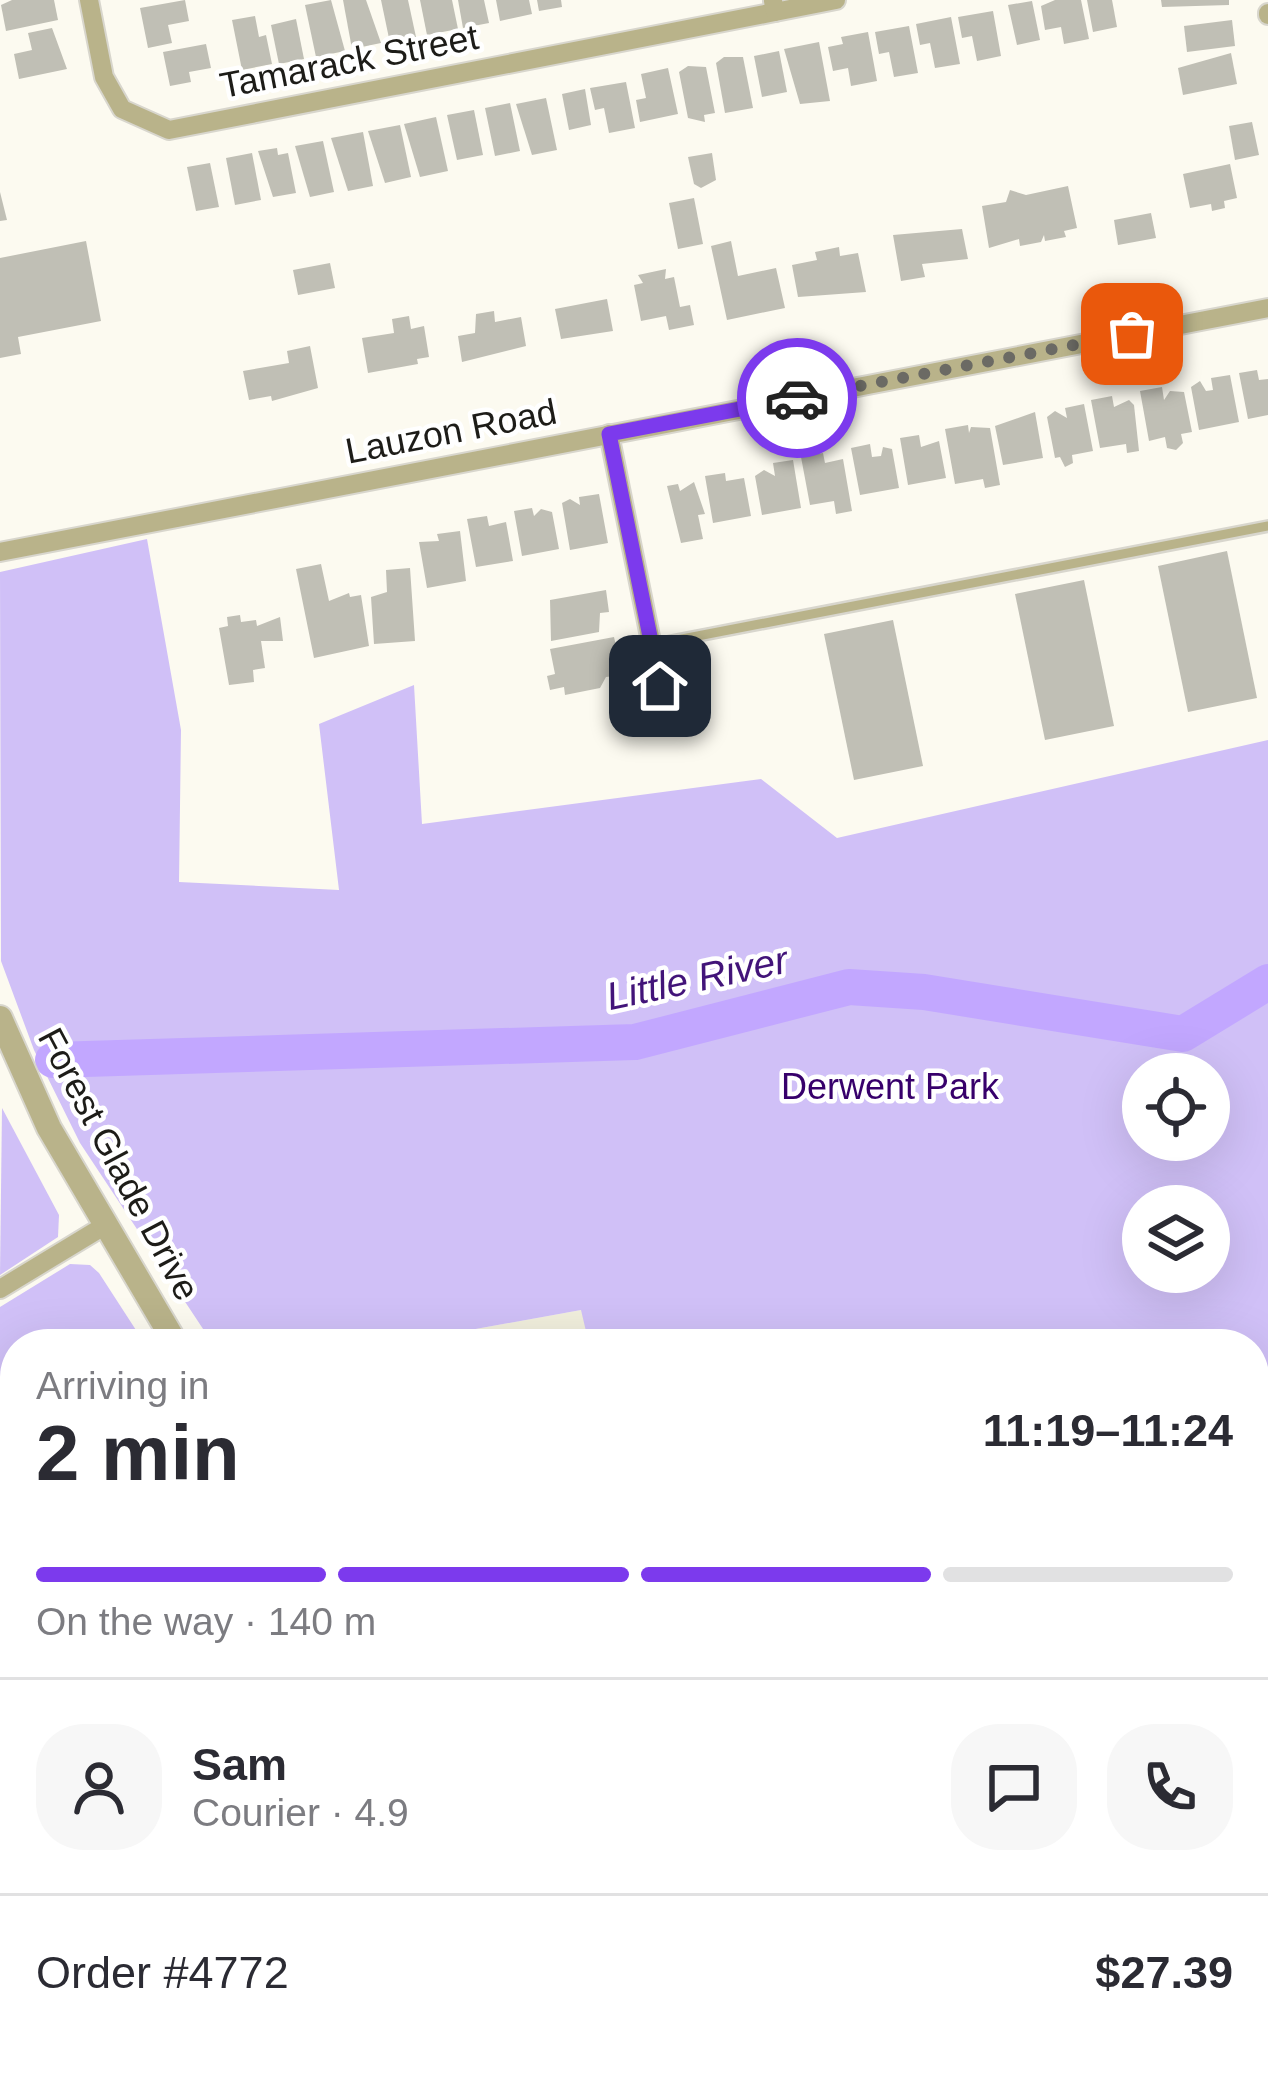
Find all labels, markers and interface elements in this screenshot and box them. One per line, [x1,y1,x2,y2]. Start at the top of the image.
street label: Tamarack Street [216,16,482,106]
pin [1081,283,1183,385]
icon: bag [1099,301,1165,367]
courier [737,338,857,458]
icon: car [764,365,830,431]
street label: Lauzon Road [342,390,560,472]
pin [609,635,711,737]
icon: home [627,653,693,719]
water label: Little River [602,937,794,1018]
street label: Forest Glade Drive [30,1021,208,1307]
map controls [1122,1053,1230,1293]
button: locate [1122,1053,1230,1161]
park label: Derwent Park [781,1066,1000,1107]
button: layers [1122,1185,1230,1293]
text: Arriving in [36,1364,209,1407]
text: 11:19–11:24 [983,1405,1233,1456]
text: 2 min [36,1409,240,1497]
text: On the way · 140 m [36,1600,376,1643]
button: person [36,1724,162,1850]
button: chat [951,1724,1077,1850]
button: phone [1107,1724,1233,1850]
text: Sam [192,1739,287,1790]
text: Courier · 4.9 [192,1791,409,1834]
text: Order #4772 [36,1947,289,1998]
text: $27.39 [1095,1947,1233,1998]

